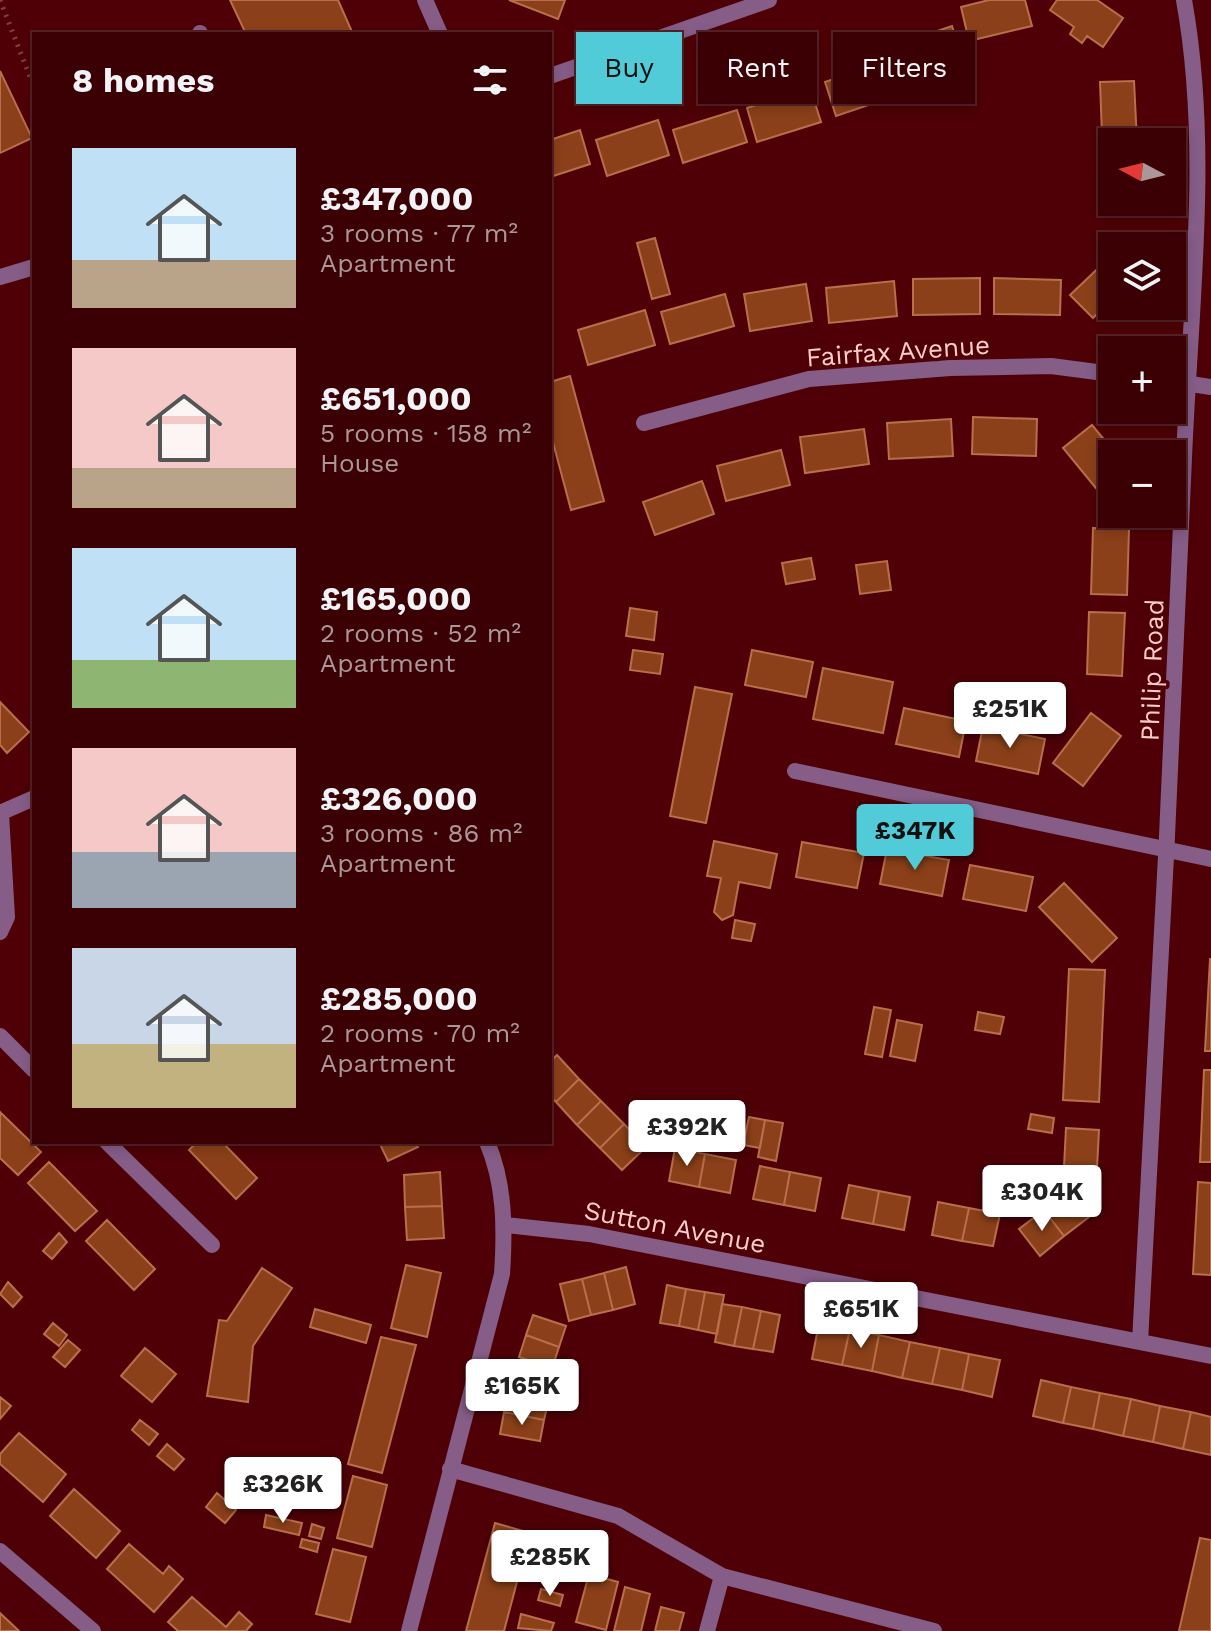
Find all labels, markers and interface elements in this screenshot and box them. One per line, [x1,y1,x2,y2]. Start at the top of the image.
chip: Buy [576,32,682,104]
chip: Rent [698,32,817,104]
chip: Filters [833,32,975,104]
icon: filters [468,58,512,102]
text: 8 homes [72,60,214,100]
north arrow [1098,128,1186,216]
map controls [1098,128,1186,528]
text: £347,000 [320,178,473,218]
icon: home [136,180,232,276]
text: 3 rooms · 77 m² [320,218,518,248]
button: layers [1098,232,1186,320]
text: Apartment [320,248,456,278]
street label: Fairfax Avenue [805,330,991,372]
button: + [1098,336,1186,424]
text: £651,000 [320,378,472,418]
icon: home [136,380,232,476]
text: 5 rooms · 158 m² [320,418,531,448]
button: − [1098,440,1186,528]
text: House [320,448,399,478]
text: £165,000 [320,578,472,618]
icon: home [136,580,232,676]
street label: Philip Road [1135,598,1169,742]
text: 2 rooms · 52 m² [320,618,521,648]
text: Apartment [320,648,456,678]
pin: £251K [954,682,1066,750]
text: £251K [972,693,1048,723]
text: £326,000 [320,778,478,818]
icon: home [136,780,232,876]
pin: £347K [859,804,971,872]
text: £347K [875,815,955,845]
text: 3 rooms · 86 m² [320,818,522,848]
text: Apartment [320,848,456,878]
text: £285,000 [320,978,478,1018]
icon: home [136,980,232,1076]
text: 2 rooms · 70 m² [320,1018,520,1048]
text: Apartment [320,1048,456,1078]
pin: £392K [631,1100,743,1168]
text: £392K [646,1111,728,1141]
pin: £304K [986,1165,1098,1233]
text: £304K [1000,1176,1084,1206]
street label: Sutton Avenue [582,1195,768,1259]
pin: £651K [805,1282,917,1350]
text: £651K [823,1293,899,1323]
pin: £165K [466,1359,578,1427]
text: £165K [484,1370,560,1400]
pin: £326K [227,1457,339,1525]
text: £326K [242,1468,324,1498]
pin: £285K [494,1530,606,1598]
text: £285K [509,1541,591,1571]

